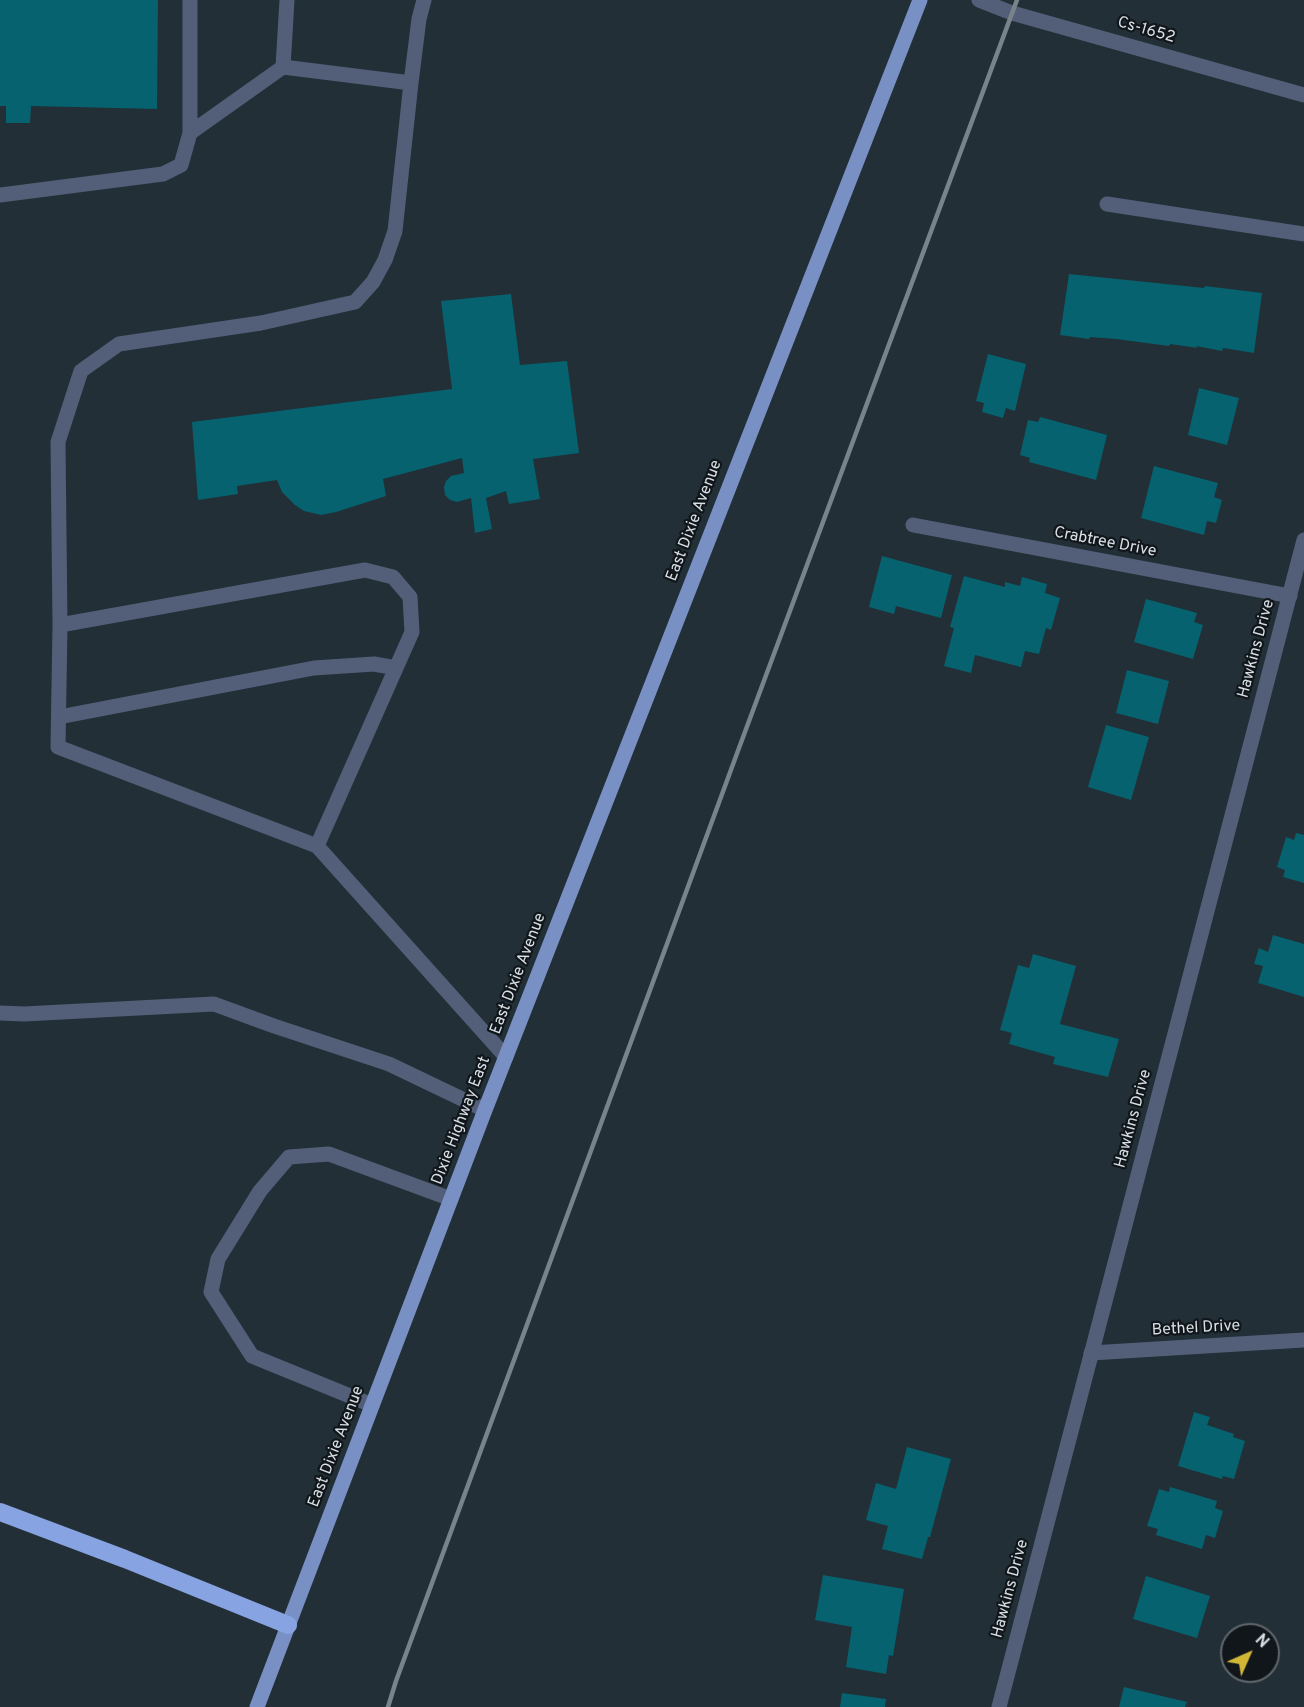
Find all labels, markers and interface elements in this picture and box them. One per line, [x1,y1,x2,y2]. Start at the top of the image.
street label: Cs-1652 [1115,14,1177,48]
street label: East Dixie Avenue [663,458,727,584]
street label: Crabtree Drive [1052,524,1158,562]
street label: Hawkins Drive [1235,598,1279,700]
street label: East Dixie Avenue [487,911,551,1037]
street label: Dixie Highway East [429,1054,495,1188]
street label: Hawkins Drive [1112,1068,1156,1170]
street label: Bethel Drive [1151,1317,1241,1341]
street label: East Dixie Avenue [305,1384,369,1510]
street label: Hawkins Drive [989,1538,1033,1640]
north arrow [1220,1623,1280,1683]
text: N [1250,1631,1272,1653]

